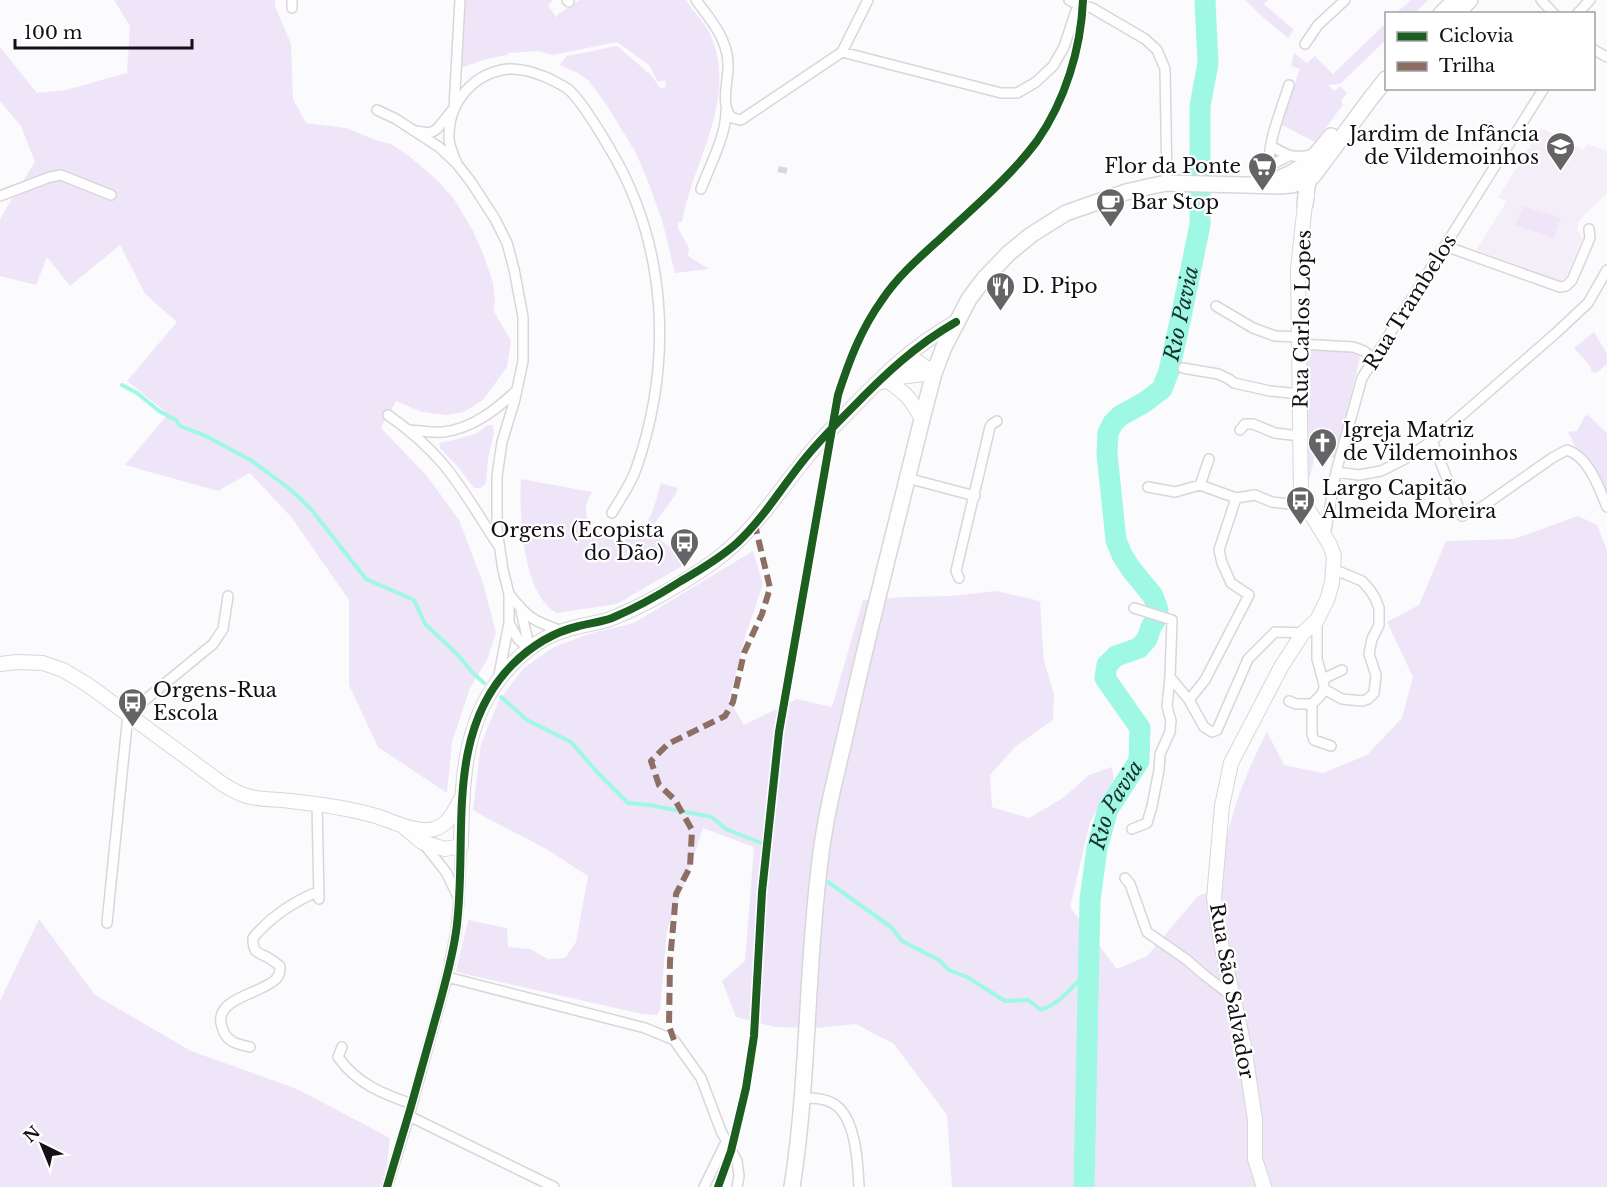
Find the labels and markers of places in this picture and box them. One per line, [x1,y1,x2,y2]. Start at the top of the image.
place label: Jardim de Infância de Vildemoinhos [1346,122,1540,169]
school or university icon: Jardim de Infância de Vildemoinhos [1544,130,1576,172]
supermarket icon: Flor da Ponte [1246,150,1278,192]
place label: Flor da Ponte [1104,154,1241,178]
cafe icon: Bar Stop [1094,186,1126,228]
place label: Bar Stop [1131,190,1219,214]
restaurant icon: D. Pipo [985,270,1017,312]
place label: D. Pipo [1022,274,1097,298]
place label: Igreja Matriz de Vildemoinhos [1343,418,1518,465]
church icon: Igreja Matriz de Vildemoinhos [1306,426,1338,468]
place label: Largo Capitão Almeida Moreira [1321,476,1497,523]
bus stop icon: Largo Capitão Almeida Moreira [1285,484,1317,526]
place label: Orgens (Ecopista do Dão) [491,518,665,565]
bus stop icon: Orgens (Ecopista do Dão) [669,526,701,568]
place label: Orgens-Rua Escola [153,678,278,725]
bus stop icon: Orgens-Rua Escola [116,686,148,728]

